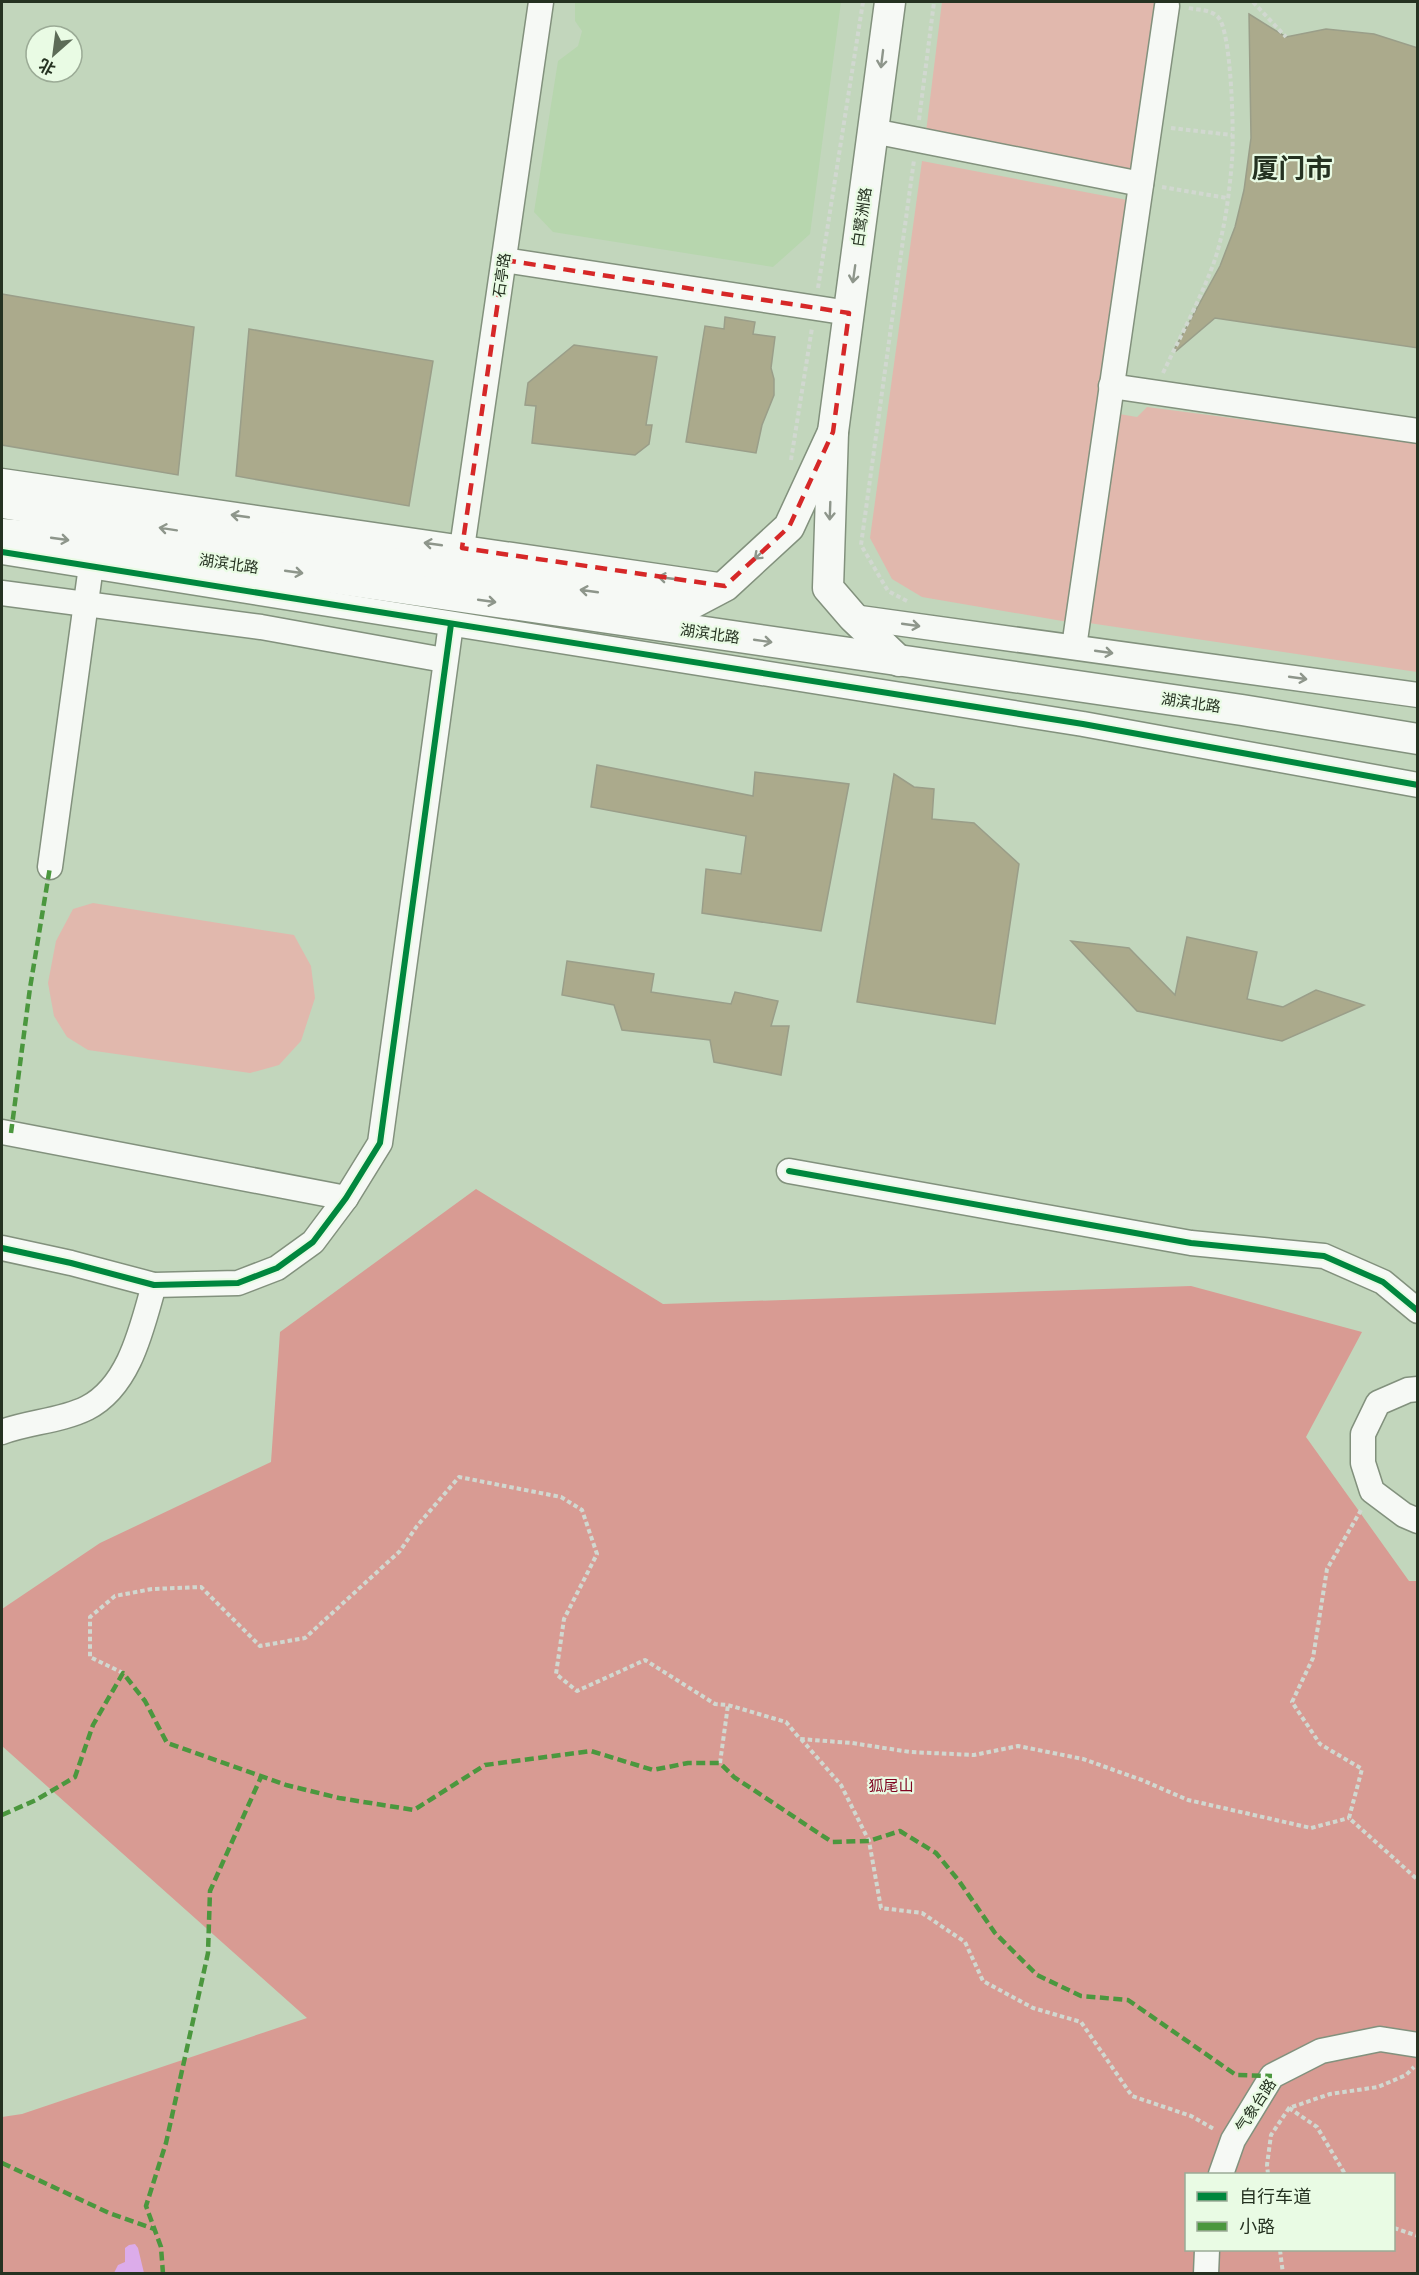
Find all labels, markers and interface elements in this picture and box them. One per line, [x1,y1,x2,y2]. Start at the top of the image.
north arrow [24,24,84,84]
one-way arrow [877,49,888,69]
text: 北 [35,56,58,80]
district label: 厦门市 [1252,151,1333,184]
street label: 白鹭洲路 [848,186,874,248]
street label: 石亭路 [489,251,513,299]
one-way arrow [848,263,859,283]
one-way arrow [824,501,836,521]
one-way arrow [231,510,250,521]
one-way arrow [158,524,178,535]
one-way arrow [49,534,69,545]
one-way arrow [423,539,443,550]
one-way arrow [754,546,769,560]
street label: 湖滨北路 [198,550,260,576]
one-way arrow [284,567,304,578]
one-way arrow [658,572,678,583]
one-way arrow [580,585,600,596]
one-way arrow [477,595,497,606]
street label: 湖滨北路 [679,620,741,646]
one-way arrow [901,620,921,631]
one-way arrow [753,635,773,646]
one-way arrow [1094,646,1114,657]
one-way arrow [1287,672,1307,683]
street label: 湖滨北路 [1160,689,1222,715]
park label: 狐尾山 [868,1776,914,1794]
street label: 气象台路 [1231,2075,1279,2135]
legend [1185,2173,1395,2251]
text: 自行车道 [1239,2185,1311,2207]
text: 小路 [1239,2215,1275,2237]

